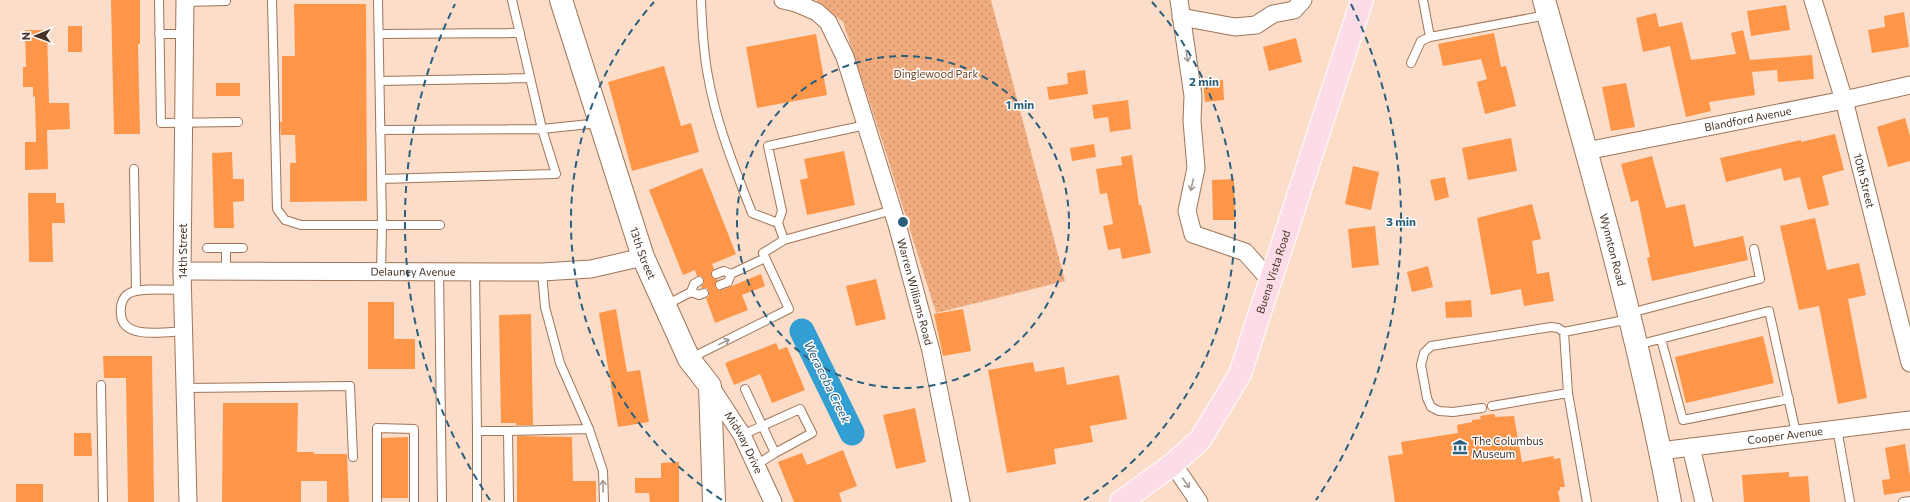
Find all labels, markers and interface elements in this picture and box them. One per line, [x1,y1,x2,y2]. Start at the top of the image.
north arrow [16,16,56,56]
text: N [19,32,32,40]
one-way arrow [1183,49,1191,62]
park label: Dinglewood Park [894,67,978,80]
text: 2 min [1189,74,1219,88]
text: 1 min [1006,97,1034,111]
street label: Blandford Avenue [1703,104,1793,133]
street label: 10th Street [1852,152,1878,210]
one-way arrow [1188,178,1196,191]
street label: Wynnton Road [1597,212,1629,287]
text: 3 min [1386,214,1416,228]
centre of rings [896,215,910,229]
street label: 14th Street [176,223,189,279]
street label: 13th Street [628,225,659,282]
street label: Buena Vista Road [1253,229,1292,315]
street label: Warren Williams Road [895,237,936,346]
street label: Delauney Avenue [370,265,456,278]
one-way arrow [717,337,729,345]
water label: Weracoba Creek [802,338,854,425]
street label: Midway Drive [722,409,766,476]
street label: Cooper Avenue [1746,424,1824,446]
place label: The Columbus Museum [1472,434,1544,460]
museum icon: The Columbus Museum [1451,438,1469,456]
one-way arrow [1182,477,1190,488]
one-way arrow [600,480,607,493]

